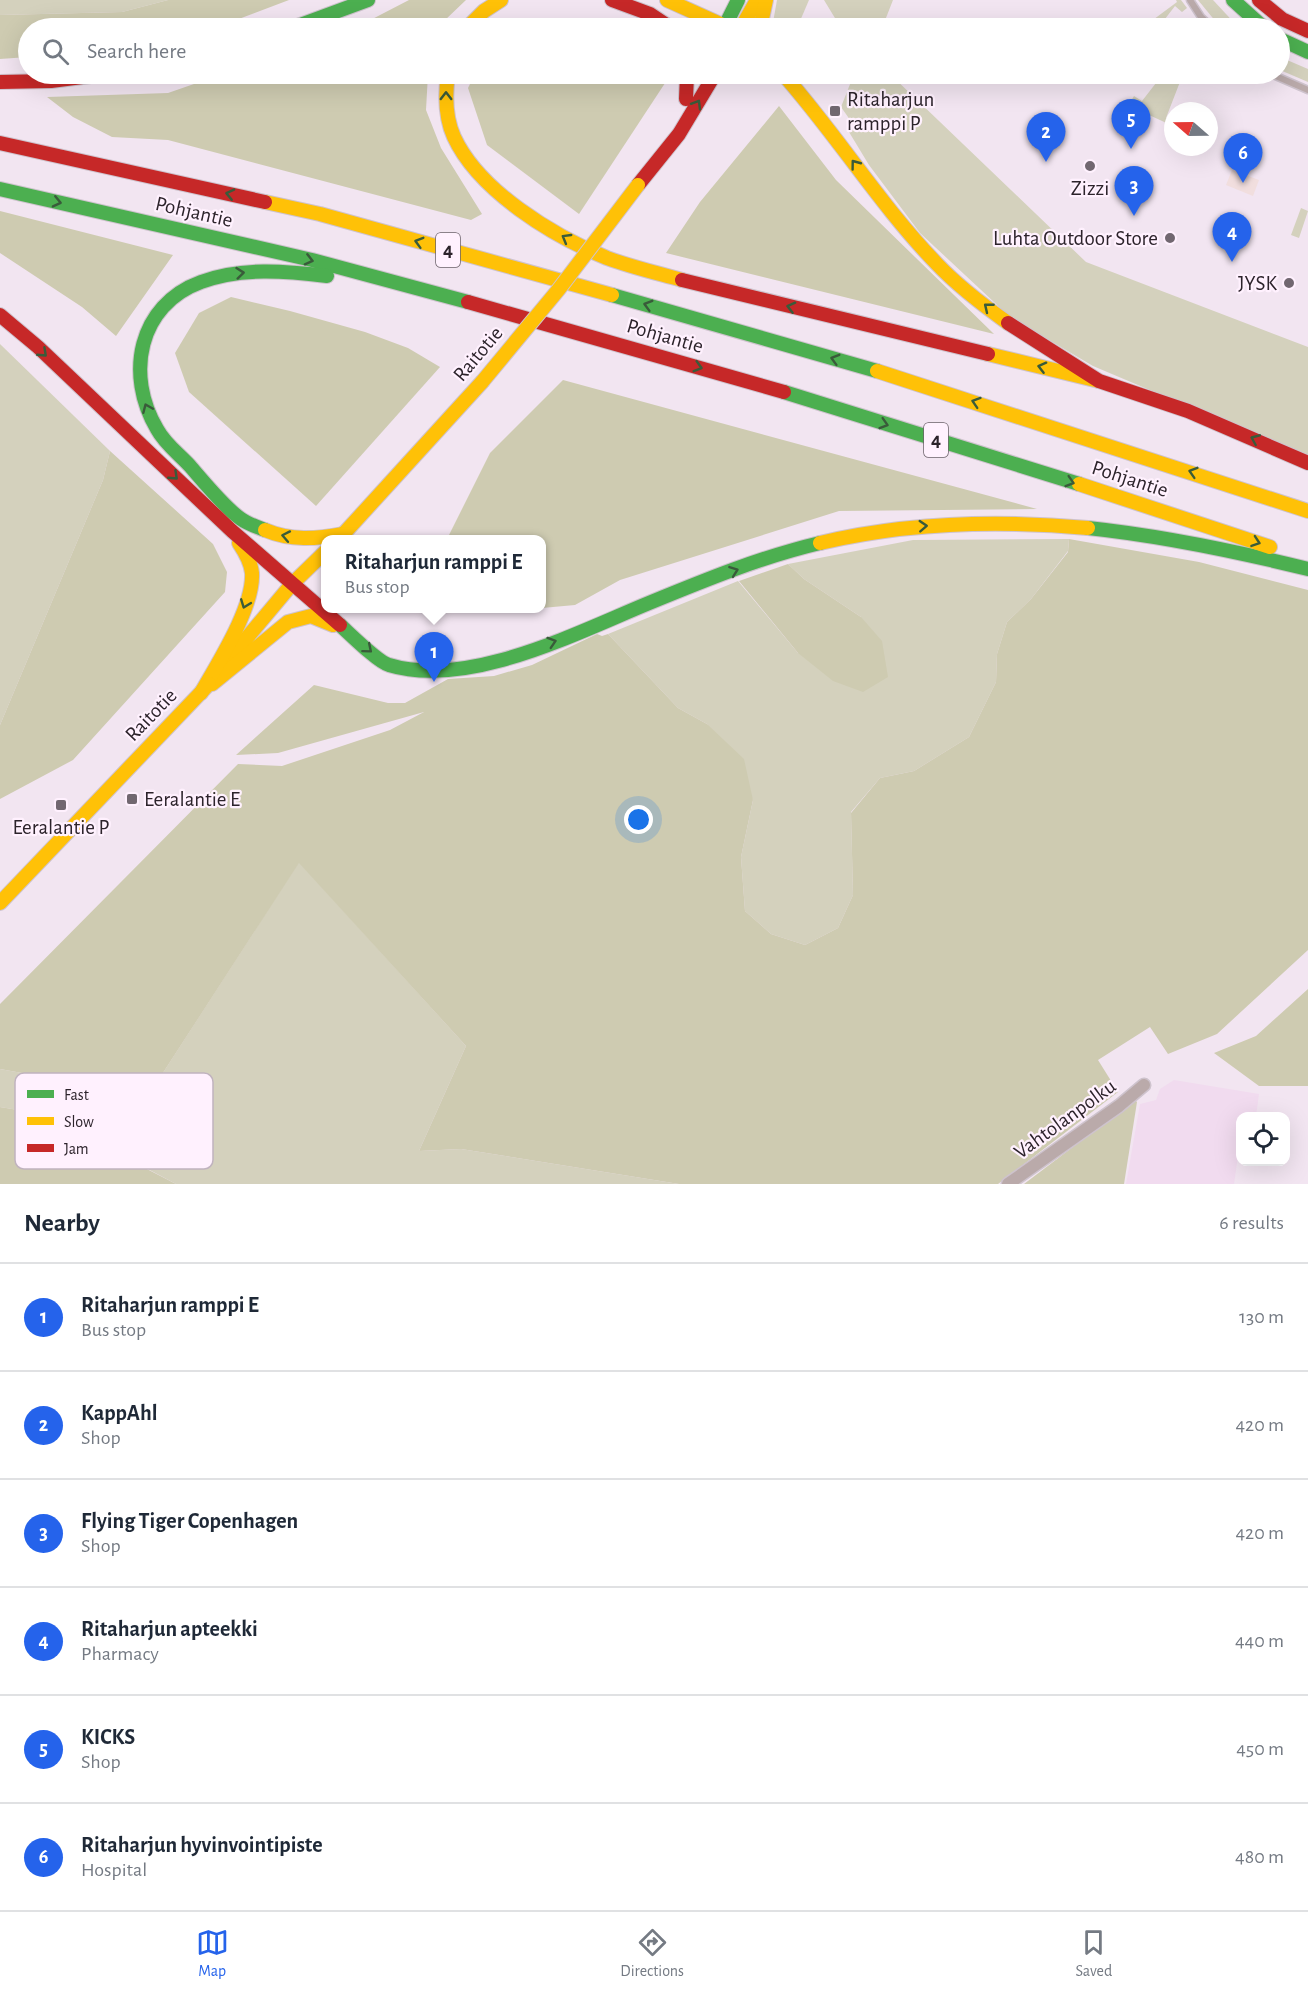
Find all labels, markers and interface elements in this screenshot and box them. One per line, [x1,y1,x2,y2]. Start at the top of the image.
search box [18,18,1290,84]
icon: search [39,35,72,68]
text: Search here [87,40,186,62]
place label: Ritaharjun ramppi P [847,89,934,134]
one-way arrow [440,91,452,100]
one-way arrow [690,100,701,110]
pin: 5 [1112,100,1150,149]
north arrow [1164,102,1218,156]
marker: Ritaharjun ramppi P [828,104,842,118]
pin: 2 [1026,112,1066,162]
pin: 6 [1224,134,1262,183]
marker: Zizzi [1083,159,1097,173]
one-way arrow [852,160,863,171]
pin: 3 [1114,166,1154,216]
place label: Zizzi [1071,178,1109,199]
one-way arrow [226,188,236,201]
street label: Pohjantie [153,193,235,231]
one-way arrow [52,195,62,208]
pin: 4 [1212,212,1252,262]
place label: Luhta Outdoor Store [993,228,1158,249]
marker: Luhta Outdoor Store [1163,231,1177,245]
road number: 4 [436,233,460,267]
one-way arrow [561,234,572,245]
one-way arrow [414,237,425,249]
one-way arrow [303,252,313,265]
one-way arrow [236,268,245,280]
place label: JYSK [1238,273,1277,294]
marker: JYSK [1282,276,1296,290]
one-way arrow [643,300,653,313]
one-way arrow [787,301,797,314]
one-way arrow [983,303,994,314]
street label: Pohjantie [624,315,706,357]
street label: Raitotie [449,323,507,385]
one-way arrow [36,346,47,357]
one-way arrow [830,354,841,366]
one-way arrow [692,360,703,372]
one-way arrow [1037,362,1047,375]
one-way arrow [971,397,982,410]
one-way arrow [142,403,154,414]
one-way arrow [878,416,889,429]
road number: 4 [924,423,948,457]
one-way arrow [1250,434,1261,446]
street label: Pohjantie [1089,457,1171,501]
one-way arrow [1188,467,1199,479]
one-way arrow [166,468,177,479]
one-way arrow [1064,475,1075,487]
one-way arrow [919,520,928,533]
one-way arrow [281,530,291,543]
popup [321,535,546,613]
one-way arrow [1250,535,1261,548]
text: Ritaharjun ramppi E [344,551,523,573]
one-way arrow [728,565,739,578]
text: Bus stop [344,577,410,597]
one-way arrow [240,598,252,609]
pin: 1 [414,632,454,682]
one-way arrow [546,636,557,649]
one-way arrow [361,642,372,653]
street label: Raitotie [121,685,181,745]
place label: Eeralantie E [144,789,240,810]
marker: Eeralantie E [125,792,139,806]
marker: Eeralantie P [54,798,68,812]
your location [624,805,653,834]
place label: Eeralantie P [13,817,110,838]
legend [15,1073,213,1169]
street label: Vahtolanpolku [1010,1075,1120,1163]
text: Fast [64,1087,89,1103]
map controls [1236,1112,1290,1166]
button: locate [1236,1112,1290,1166]
text: Slow [64,1114,94,1130]
text: Jam [64,1141,89,1157]
text: Nearby [24,1210,100,1236]
text: 6 results [1219,1213,1284,1233]
text: Ritaharjun ramppi E [81,1294,259,1316]
text: 1 [40,1307,47,1327]
text: 130 m [1239,1307,1284,1327]
text: Bus stop [81,1320,146,1340]
text: KappAhl [81,1402,158,1424]
text: 2 [39,1415,48,1435]
text: 420 m [1235,1415,1284,1435]
text: Shop [81,1428,121,1448]
text: Flying Tiger Copenhagen [81,1510,298,1532]
text: 3 [39,1523,48,1543]
text: 420 m [1235,1523,1284,1543]
text: Shop [81,1536,121,1556]
text: Ritaharjun apteekki [81,1618,258,1640]
text: 4 [38,1631,49,1651]
text: 440 m [1235,1631,1284,1651]
text: Pharmacy [81,1644,159,1664]
text: KICKS [81,1726,135,1748]
text: 5 [39,1739,48,1759]
text: 450 m [1236,1739,1284,1759]
text: Shop [81,1752,121,1772]
text: Ritaharjun hyvinvointipiste [81,1834,323,1856]
text: 6 [39,1847,48,1867]
text: 480 m [1235,1847,1284,1867]
text: Hospital [81,1860,147,1880]
tab: Map [196,1926,229,1981]
tab: Directions [620,1926,684,1981]
tab: Saved [1076,1926,1112,1981]

